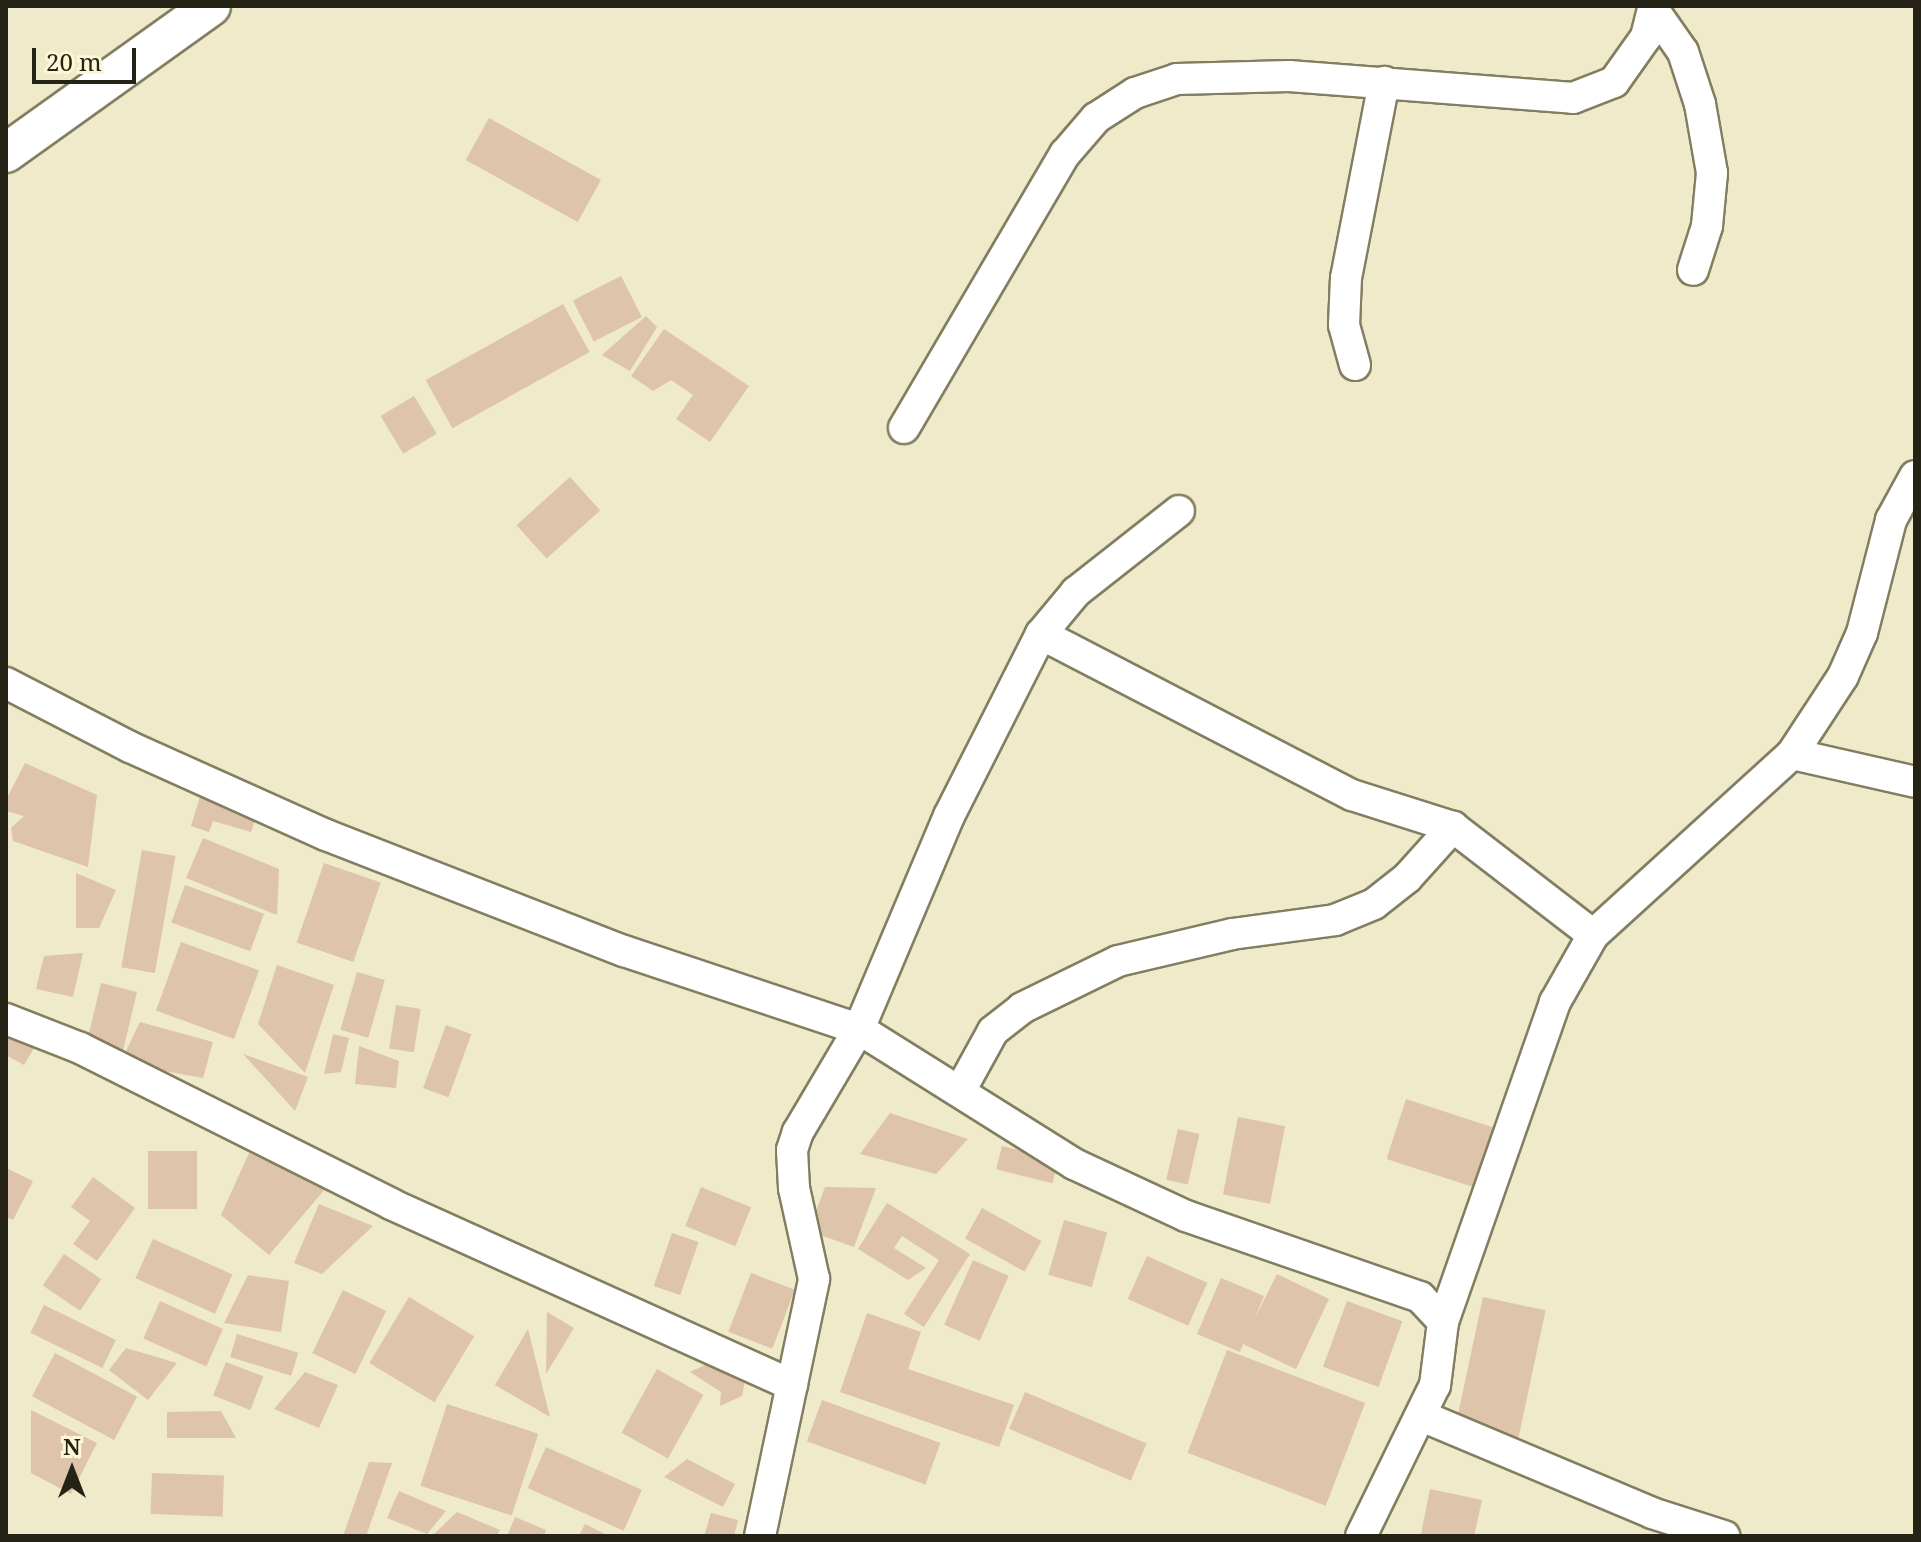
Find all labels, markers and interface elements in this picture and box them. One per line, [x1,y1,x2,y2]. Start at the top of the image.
scale bar [36,32,140,82]
text: 20 m [46,45,102,78]
north arrow [32,1430,112,1510]
text: N [63,1431,81,1461]

